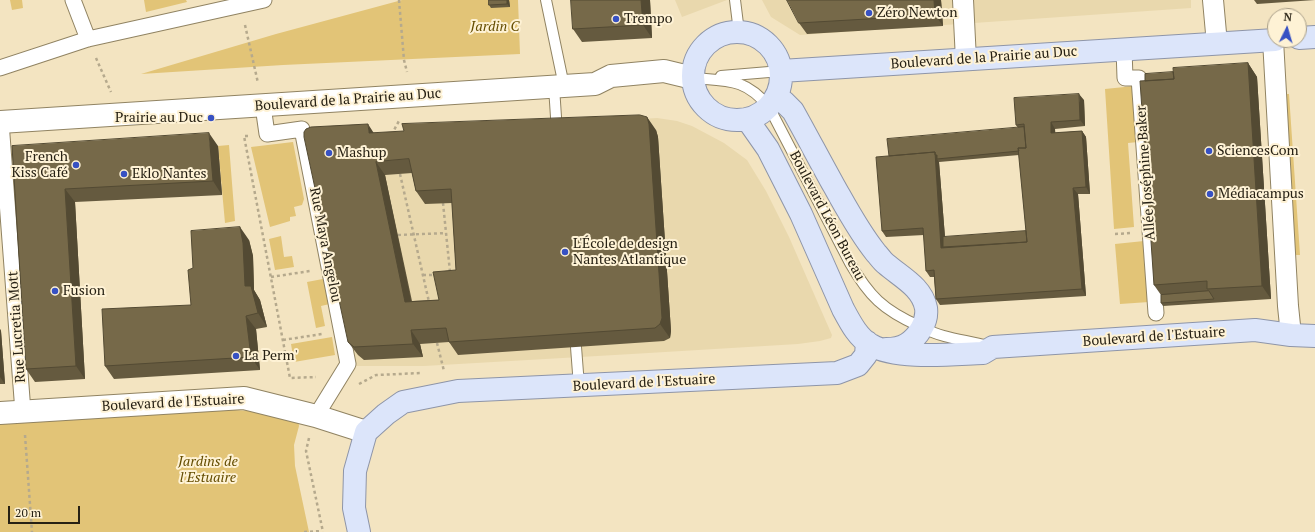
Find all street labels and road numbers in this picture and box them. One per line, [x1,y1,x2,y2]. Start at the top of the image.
street label: Boulevard de la Prairie au Duc [890,43,1078,73]
street label: Boulevard de la Prairie au Duc [254,85,442,115]
street label: Allée Joséphine Baker [1133,105,1159,241]
street label: Boulevard Léon Bureau [786,148,868,284]
street label: Rue Maya Angelou [306,186,344,304]
street label: Rue Lucretia Mott [5,271,29,383]
street label: Boulevard de l'Estuaire [1082,324,1226,350]
street label: Boulevard de l'Estuaire [572,371,716,395]
street label: Boulevard de l'Estuaire [101,391,245,415]

